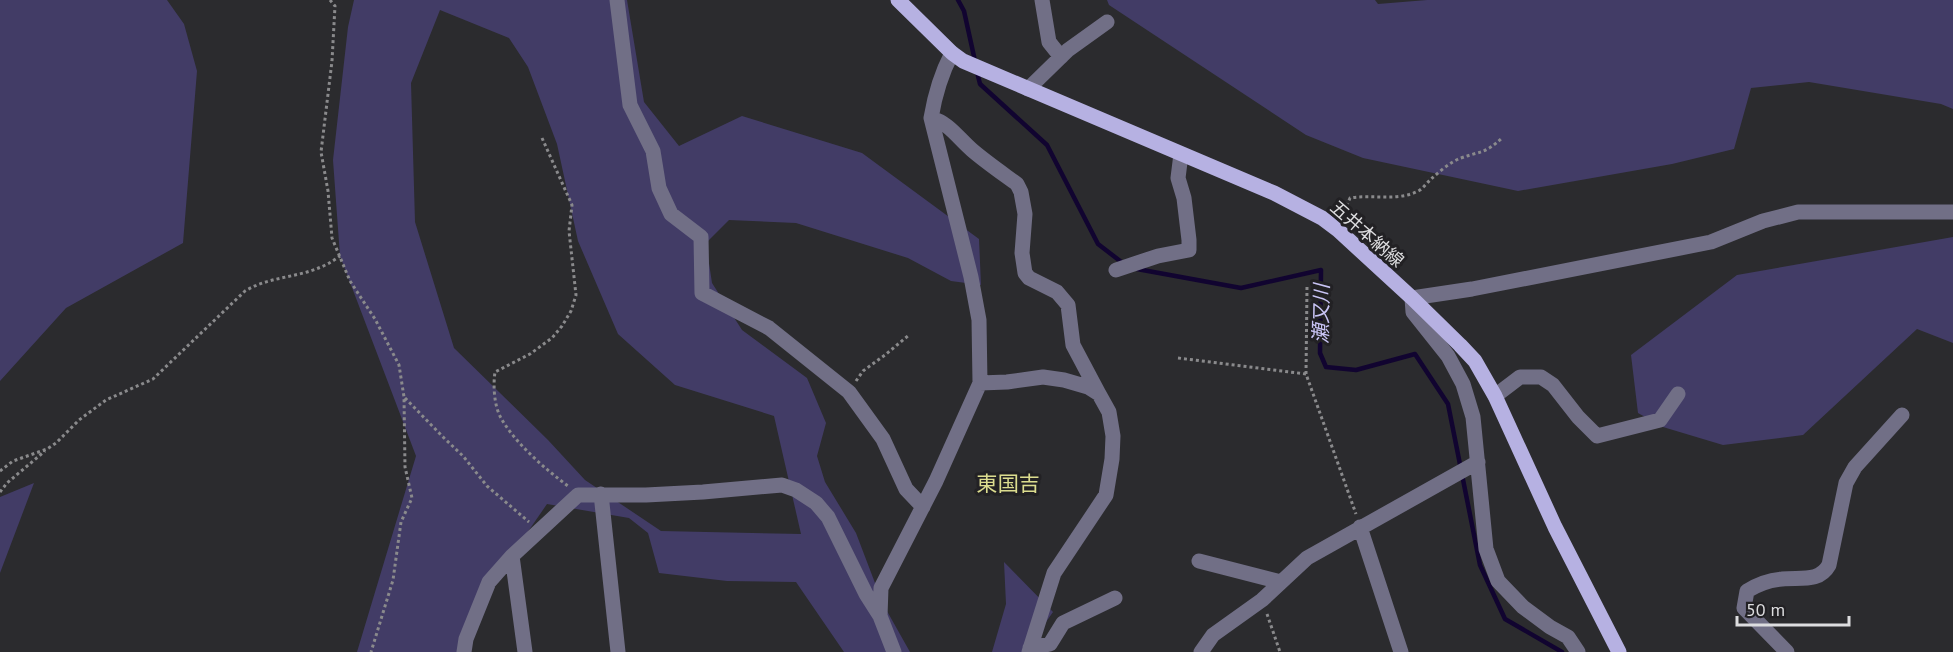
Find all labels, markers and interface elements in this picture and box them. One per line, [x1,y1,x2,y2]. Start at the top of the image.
street label: 五井本納線 [1326,195,1409,272]
water label: 瀬又川 [1307,282,1335,344]
district label: 東国吉 [977,470,1040,497]
scale bar [1737,589,1850,627]
text: 50 m [1746,598,1785,621]

